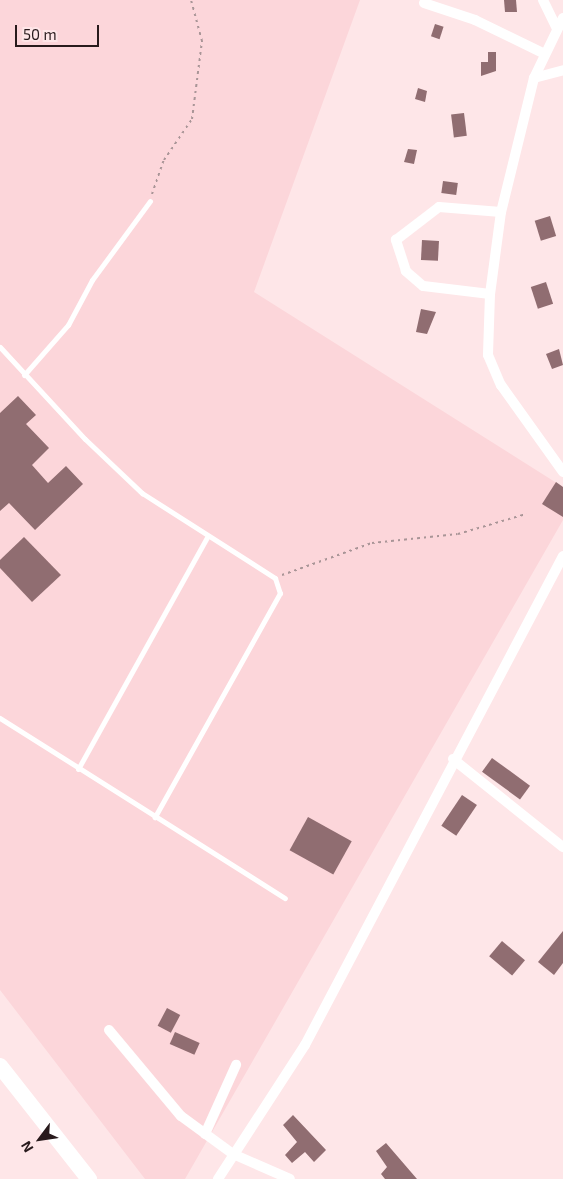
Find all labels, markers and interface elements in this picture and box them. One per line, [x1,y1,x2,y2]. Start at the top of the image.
scale bar [18,15,101,47]
text: 50 m [23,25,57,43]
north arrow [15,1114,65,1164]
text: N [17,1138,37,1156]

